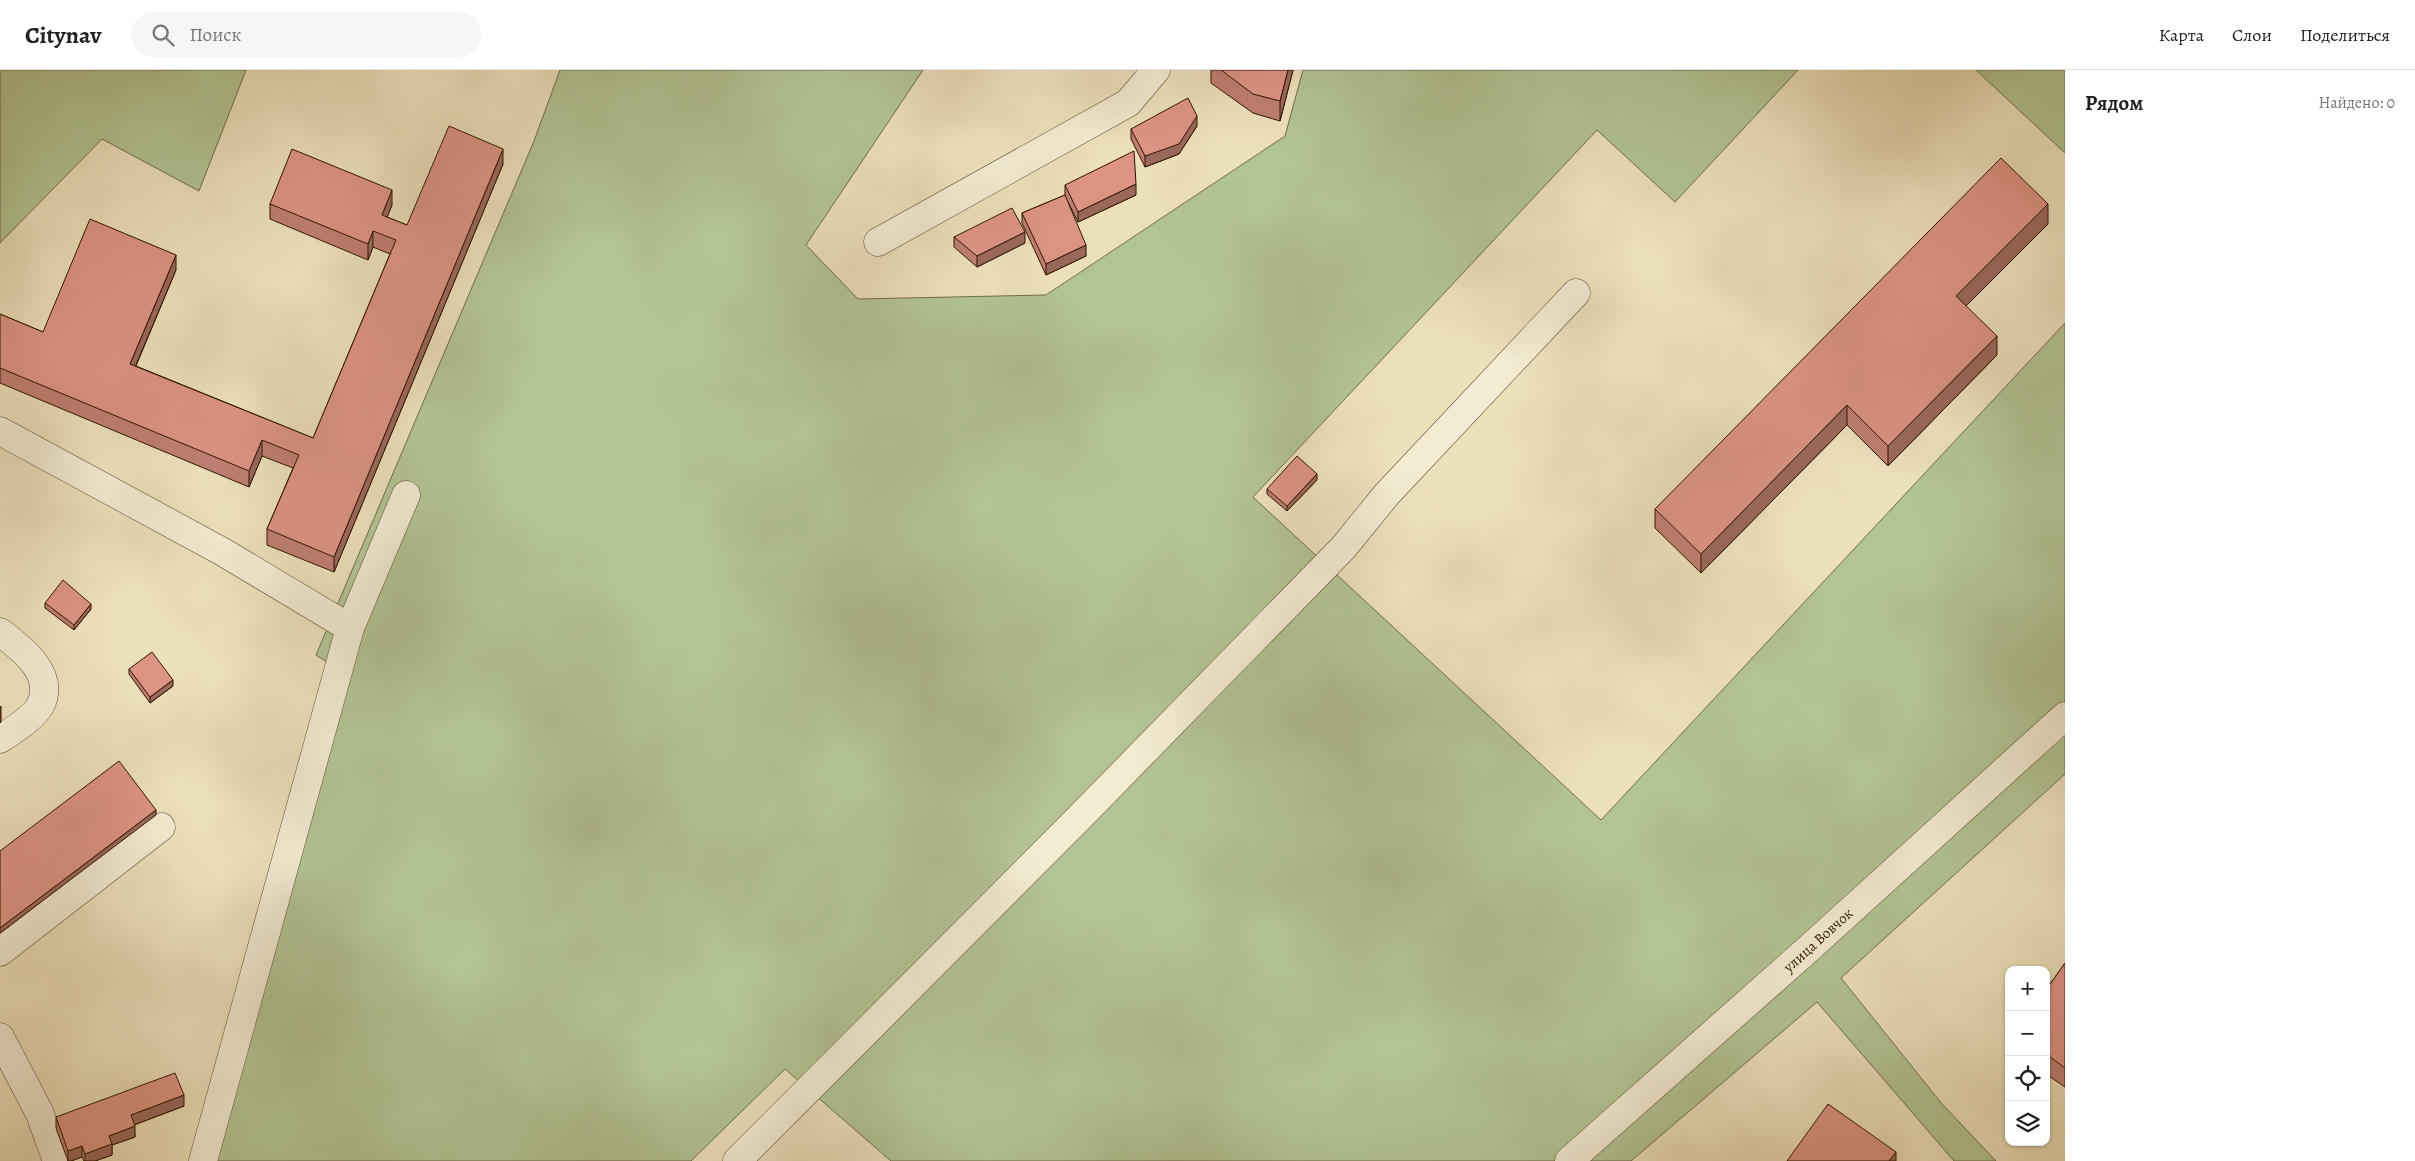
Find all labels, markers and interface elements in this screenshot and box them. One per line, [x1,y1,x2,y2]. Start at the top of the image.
search box [131,12,481,57]
text: Citynav [25,19,101,51]
icon: search [149,21,177,49]
text: Поиск [189,22,241,48]
text: Карта [2159,23,2204,47]
text: Слои [2232,23,2272,47]
text: Поделиться [2300,23,2390,47]
text: Рядом [2085,89,2143,117]
text: Найдено: 0 [2318,92,2395,114]
street label: улица Вовчок [1778,903,1857,977]
map controls [2005,966,2050,1146]
button: + [2005,966,2050,1011]
button: − [2005,1011,2050,1056]
button: locate [2005,1056,2050,1101]
button: layers [2005,1101,2050,1146]

